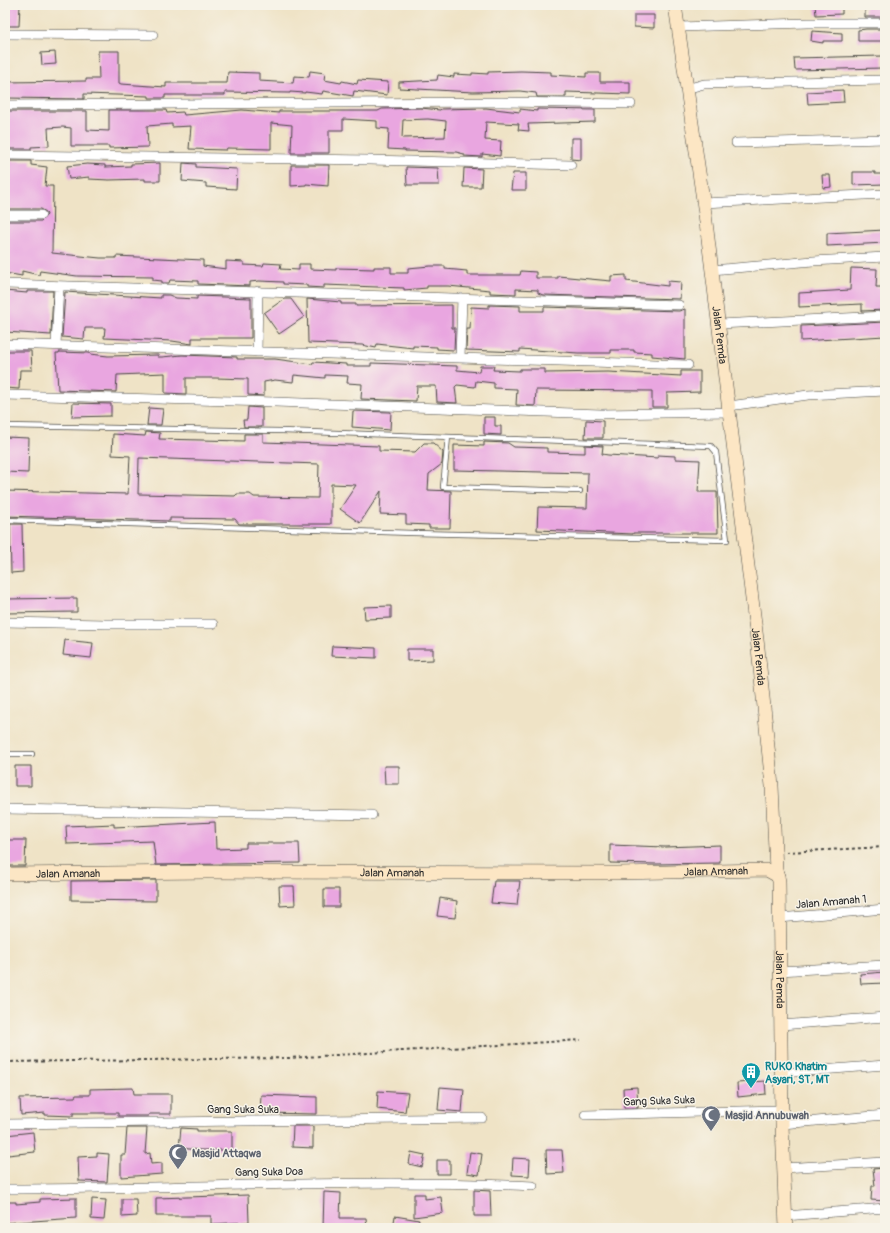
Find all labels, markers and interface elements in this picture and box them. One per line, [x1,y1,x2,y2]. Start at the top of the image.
street label: Jalan Pemda [710,305,730,365]
street label: Jalan Pemda [749,627,768,686]
street label: Jalan Amanah [684,864,748,878]
street label: Jalan Amanah [360,866,424,879]
street label: Jalan Amanah [36,867,100,880]
street label: Jalan Amanah 1 [795,892,867,912]
street label: Jalan Pemda [773,950,787,1009]
place label: RUKO Khatim Asyari, ST, MT [765,1060,831,1086]
building icon: RUKO Khatim Asyari, ST, MT [740,1061,762,1089]
street label: Gang Suka Suka [623,1093,695,1109]
street label: Gang Suka Suka [207,1103,279,1116]
mosque icon: Masjid Annubuwah [700,1104,722,1132]
place label: Masjid Annubuwah [725,1109,809,1122]
mosque icon: Masjid Attaqwa [167,1142,189,1170]
place label: Masjid Attaqwa [192,1147,261,1160]
street label: Gang Suka Doa [235,1165,303,1179]

